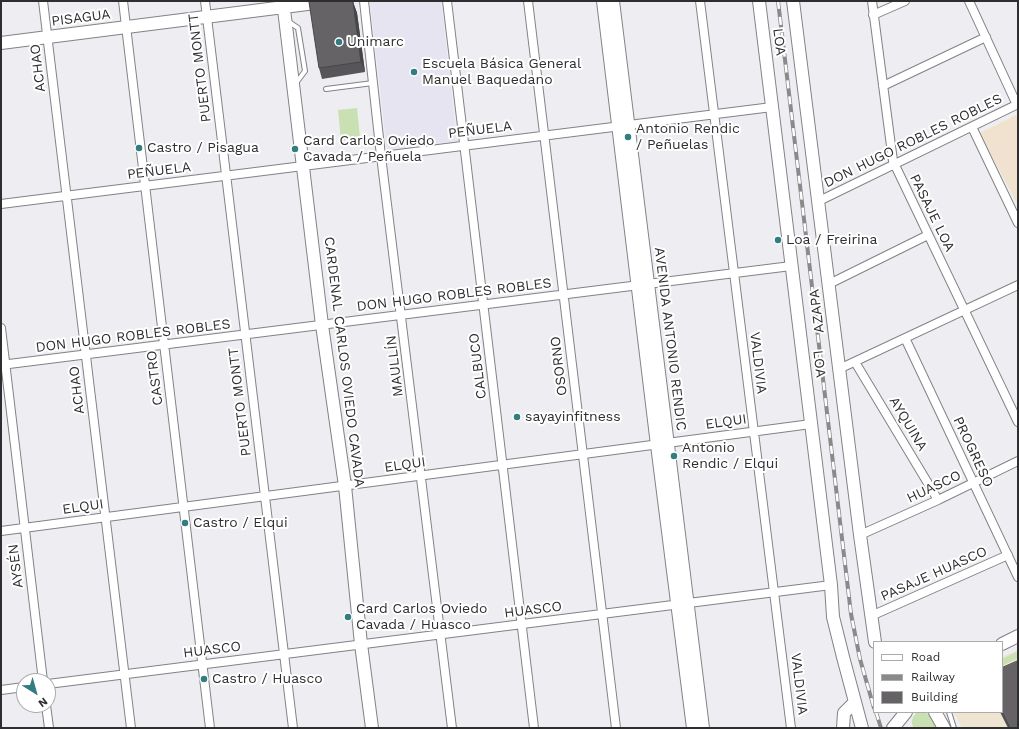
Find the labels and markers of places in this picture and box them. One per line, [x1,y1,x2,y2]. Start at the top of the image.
place label: Unimarc [347,34,404,50]
marker: Unimarc [334,37,344,47]
place label: Escuela Básica General Manuel Baquedano [422,56,581,88]
marker: Escuela Básica General Manuel Baquedano [409,67,419,77]
place label: Antonio Rendic / Peñuelas [636,121,740,154]
marker: Antonio Rendic / Peñuelas [623,132,633,142]
place label: Card Carlos Oviedo Cavada / Peñuela [303,133,434,166]
place label: Castro / Pisagua [147,140,259,156]
marker: Castro / Pisagua [134,143,144,153]
marker: Card Carlos Oviedo Cavada / Peñuela [290,144,300,154]
place label: Loa / Freirina [786,232,877,248]
marker: Loa / Freirina [773,235,783,245]
place label: sayayinfitness [525,409,621,425]
marker: sayayinfitness [512,412,522,422]
place label: Antonio Rendic / Elqui [682,440,778,472]
marker: Antonio Rendic / Elqui [669,451,679,461]
place label: Castro / Elqui [193,515,288,531]
marker: Castro / Elqui [180,518,190,528]
place label: Card Carlos Oviedo Cavada / Huasco [356,601,487,634]
marker: Card Carlos Oviedo Cavada / Huasco [343,612,353,622]
place label: Castro / Huasco [212,671,323,687]
marker: Castro / Huasco [199,674,209,684]

